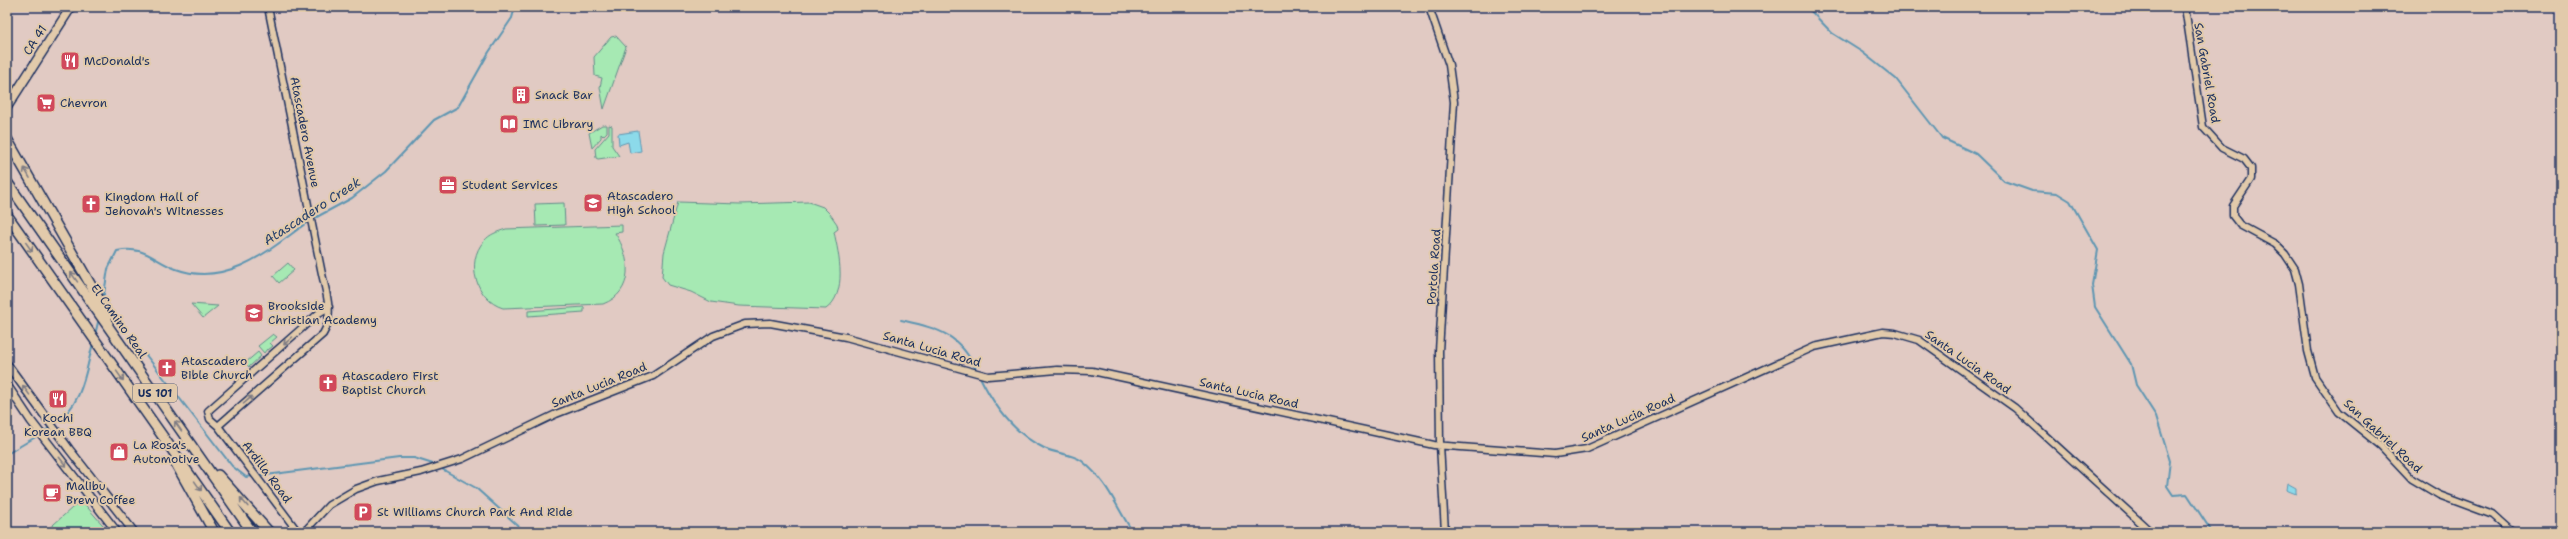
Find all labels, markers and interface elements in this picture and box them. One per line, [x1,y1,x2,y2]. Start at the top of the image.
street label: San Gabriel Road [2190,21,2224,125]
street label: CA 41 [19,22,51,58]
restaurant icon: McDonald's [59,50,81,72]
place label: McDonald's [84,53,150,69]
street label: Atascadero Avenue [286,75,324,189]
building icon: Snack Bar [510,84,532,106]
place label: Snack Bar [535,87,593,103]
supermarket icon: Chevron [35,92,57,114]
place label: Chevron [60,95,107,111]
library icon: IMC Library [498,113,520,135]
place label: IMC Library [523,116,594,132]
one-way arrow [23,168,31,179]
water label: Atascadero Creek [260,173,364,249]
office icon: Student Services [437,174,459,196]
place label: Student Services [462,177,558,193]
place label: Atascadero High School [607,188,676,218]
place label: Kingdom Hall of Jehovah's Witnesses [105,189,224,219]
school or university icon: Atascadero High School [582,192,604,214]
church icon: Kingdom Hall of Jehovah's Witnesses [80,193,102,215]
street label: Portola Road [1423,228,1445,306]
one-way arrow [25,242,33,253]
one-way arrow [70,272,78,283]
street label: El Camino Real [87,281,151,362]
place label: Brookside Christian Academy [268,298,377,328]
school or university icon: Brookside Christian Academy [243,302,265,324]
street label: Santa Lucia Road [1922,326,2014,398]
street label: Santa Lucia Road [881,327,983,371]
one-way arrow [282,336,293,345]
place label: Atascadero Bible Church [181,353,253,383]
church icon: Atascadero Bible Church [156,357,178,379]
street label: Santa Lucia Road [549,358,649,411]
place label: Atascadero First Baptist Church [342,368,438,398]
one-way arrow [116,370,124,381]
church icon: Atascadero First Baptist Church [317,372,339,394]
street label: Santa Lucia Road [1198,374,1301,412]
one-way arrow [22,384,30,395]
road number: US 101 [133,384,177,402]
restaurant icon: Kochi Korean BBQ [47,388,69,410]
street label: Santa Lucia Road [1578,390,1678,446]
one-way arrow [242,395,253,404]
street label: San Gabriel Road [2340,395,2426,477]
place label: Kochi Korean BBQ [24,410,92,440]
one-way arrow [174,420,182,431]
place label: La Rosa's Automotive [133,437,200,467]
street label: Ardilla Road [239,438,296,506]
shop icon: La Rosa's Automotive [108,441,130,463]
one-way arrow [58,457,67,468]
place label: Malibu Brew Coffee [66,478,136,508]
one-way arrow [194,481,202,492]
cafe icon: Malibu Brew Coffee [41,482,63,504]
one-way arrow [239,497,248,508]
parking icon: St Williams Church Park And Ride [352,501,374,523]
place label: St Williams Church Park And Ride [377,504,573,520]

